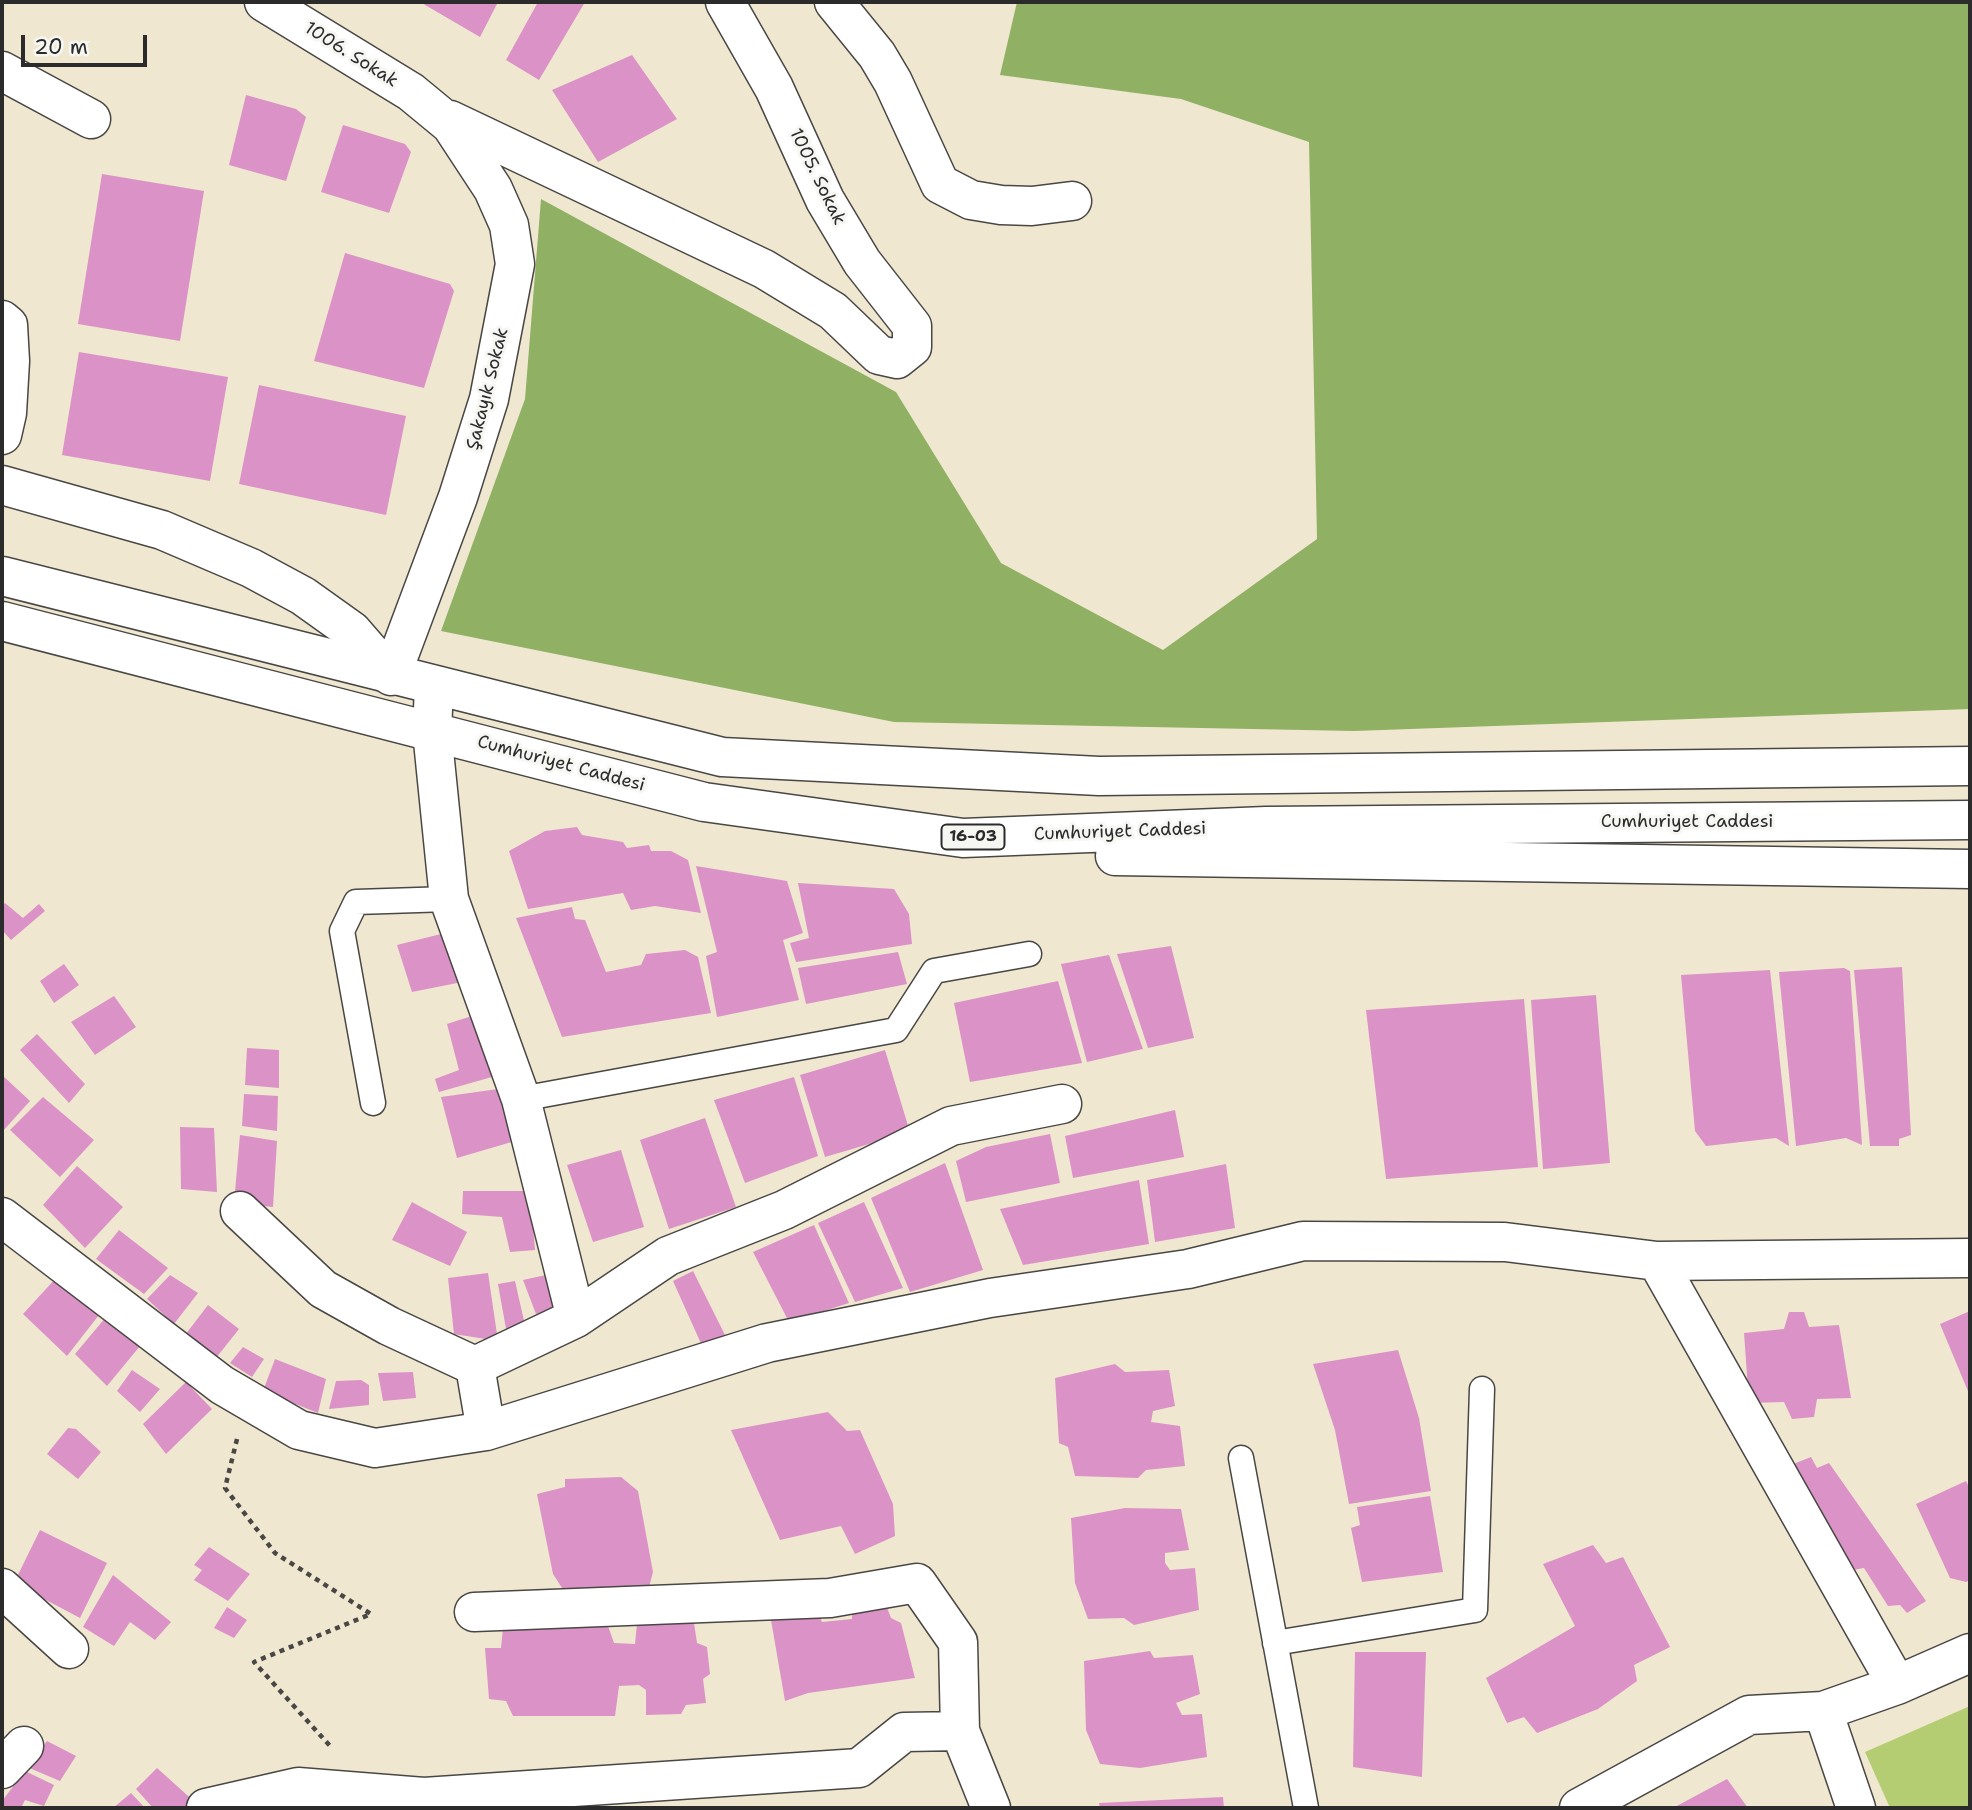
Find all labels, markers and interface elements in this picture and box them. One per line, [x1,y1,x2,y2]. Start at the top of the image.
street label: 1006. Sokak [300,18,402,92]
scale bar [24,21,150,65]
text: 20 m [34,33,88,61]
street label: 1005. Sokak [784,125,850,229]
street label: Şakayık Sokak [462,326,514,452]
street label: Cumhuriyet Caddesi [475,731,647,797]
street label: Cumhuriyet Caddesi [1601,811,1773,833]
street label: Cumhuriyet Caddesi [1033,818,1207,846]
road number: 16-03 [942,824,1004,850]

